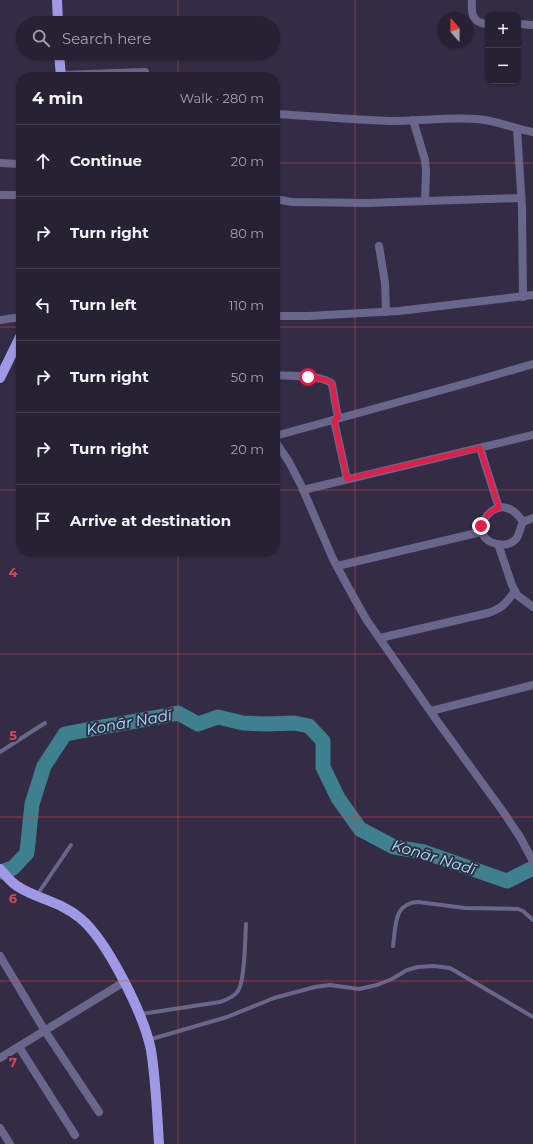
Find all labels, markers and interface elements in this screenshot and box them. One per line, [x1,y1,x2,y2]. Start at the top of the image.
north arrow [437,12,473,48]
map controls [485,12,521,84]
button: + [485,12,521,48]
search box [16,16,280,60]
icon: search [30,27,52,49]
text: Search here [62,29,151,48]
button: − [485,48,521,84]
text: 4 min [32,88,83,108]
text: Walk · 280 m [180,90,264,106]
icon: ahead [32,150,54,172]
text: Continue [70,151,142,170]
text: 20 m [231,153,264,169]
icon: right [32,222,54,244]
text: Turn right [70,223,149,242]
text: 80 m [230,225,264,241]
icon: left [32,294,54,316]
text: Turn left [70,295,137,314]
text: 110 m [229,297,264,313]
icon: right [32,366,54,388]
text: Turn right [70,367,149,386]
route start [299,368,317,386]
text: 50 m [231,369,264,385]
icon: right [32,438,54,460]
text: Turn right [70,439,149,458]
text: 20 m [231,441,264,457]
icon: arrive [32,510,54,532]
text: Arrive at destination [70,511,231,530]
route end [472,517,490,535]
text: 4 [9,564,18,580]
water label: Konār Nadī [85,705,175,739]
text: 5 [9,727,17,743]
water label: Konār Nadī [390,835,480,879]
text: 6 [9,890,18,906]
text: 7 [9,1054,17,1070]

